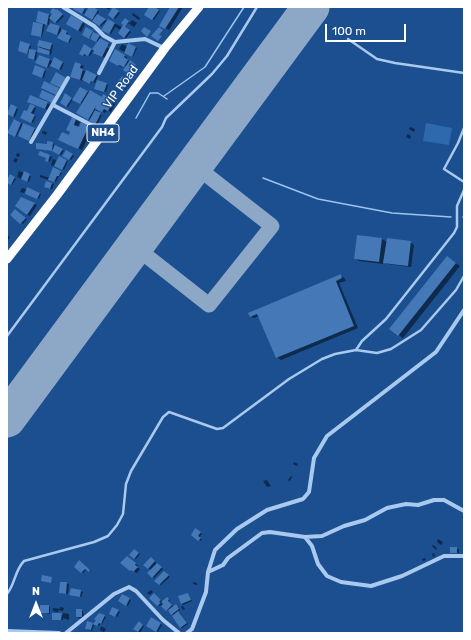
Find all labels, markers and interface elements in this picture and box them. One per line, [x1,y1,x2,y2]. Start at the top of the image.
scale bar [327,16,408,42]
text: 100 m [332,24,366,38]
street label: VIP Road [100,62,142,112]
road number: NH4 [87,124,119,142]
north arrow [16,584,56,624]
text: N [32,585,40,598]

